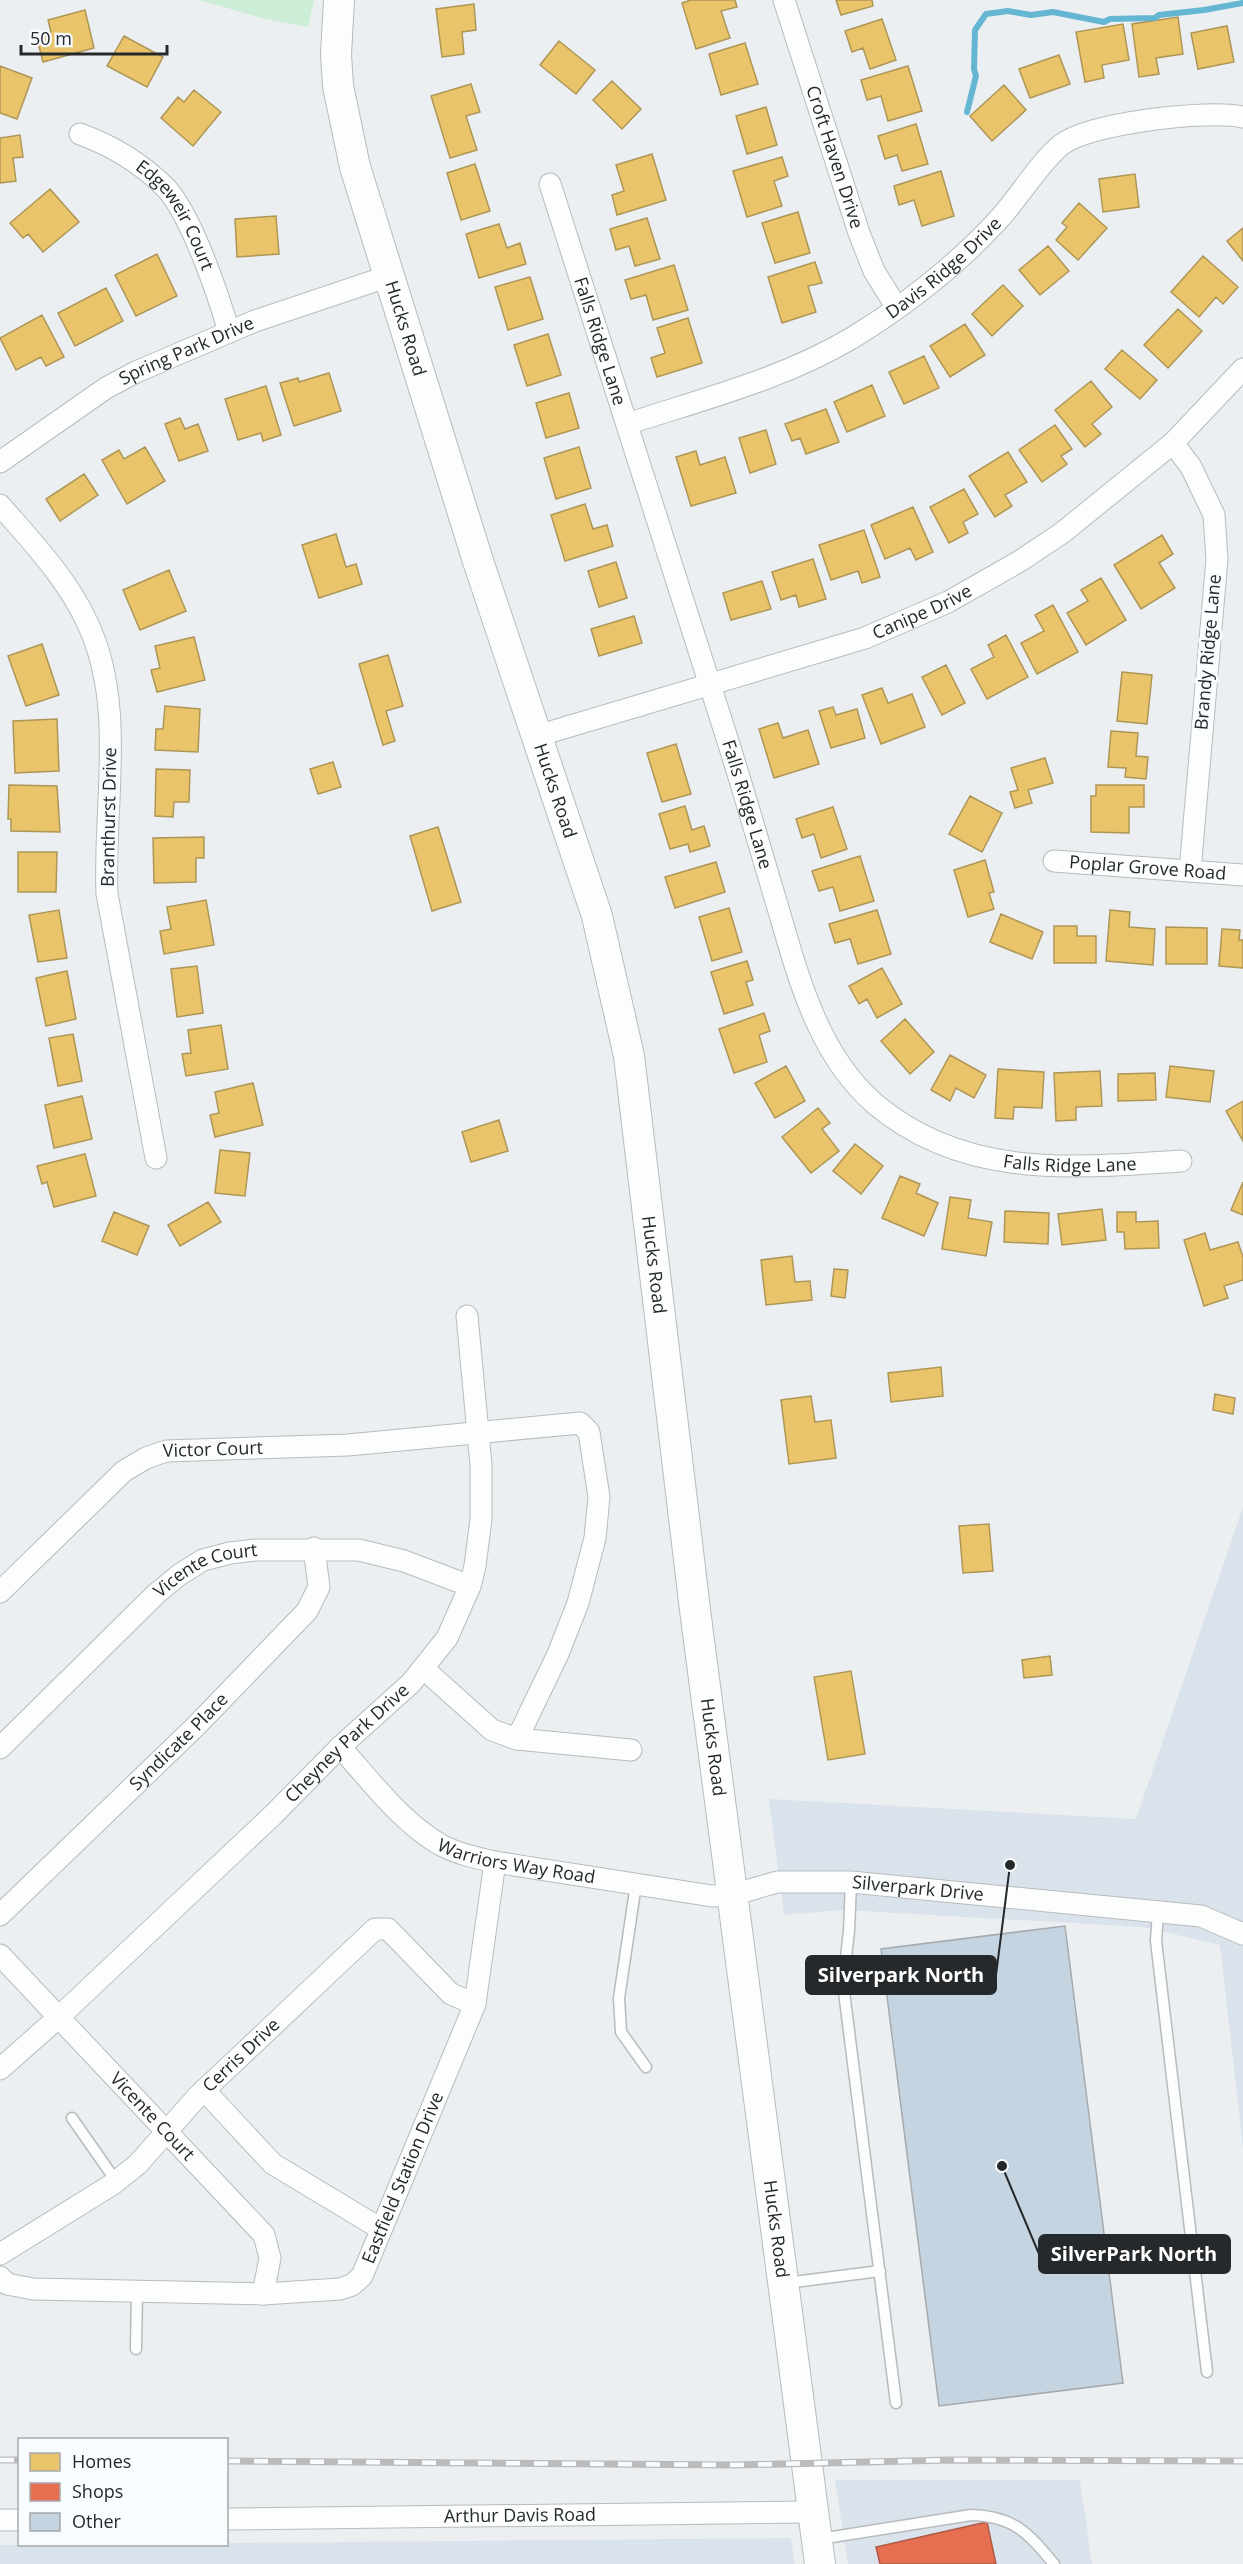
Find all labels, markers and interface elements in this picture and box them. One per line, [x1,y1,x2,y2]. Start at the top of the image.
scale bar [21,18,166,56]
text: 50 m [30,26,72,50]
street label: Croft Haven Drive [801,82,870,231]
street label: Edgeweir Court [132,154,220,273]
street label: Davis Ridge Drive [881,211,1006,324]
street label: Falls Ridge Lane [569,274,632,408]
street label: Hucks Road [380,277,432,379]
street label: Spring Park Drive [114,310,257,390]
street label: Brandy Ridge Lane [1188,573,1226,731]
street label: Canipe Drive [868,578,976,644]
street label: Falls Ridge Lane [717,737,779,872]
street label: Hucks Road [529,740,583,841]
street label: Branthurst Drive [95,747,121,887]
street label: Poplar Grove Road [1068,849,1227,885]
street label: Falls Ridge Lane [1002,1148,1137,1177]
street label: Hucks Road [637,1214,673,1315]
street label: Victor Court [162,1435,263,1462]
street label: Vicente Court [148,1537,258,1602]
street label: Cheyney Park Drive [279,1678,413,1807]
street label: Syndicate Place [124,1687,233,1795]
street label: Hucks Road [696,1697,732,1798]
street label: Warriors Way Road [434,1832,597,1889]
street label: Silverpark Drive [851,1869,985,1906]
callout: Silverpark North [806,1956,996,1994]
text: Silverpark North [818,1961,984,1988]
street label: Cerris Drive [197,2012,284,2097]
street label: Vicente Court [105,2066,201,2165]
street label: Eastfield Station Drive [355,2088,448,2267]
street label: Hucks Road [759,2179,795,2279]
callout: SilverPark North [1039,2235,1230,2273]
text: SilverPark North [1051,2240,1217,2267]
legend [18,2438,228,2546]
text: Homes [72,2449,131,2473]
text: Shops [72,2479,123,2503]
street label: Arthur Davis Road [444,2502,596,2527]
text: Other [72,2509,122,2533]

